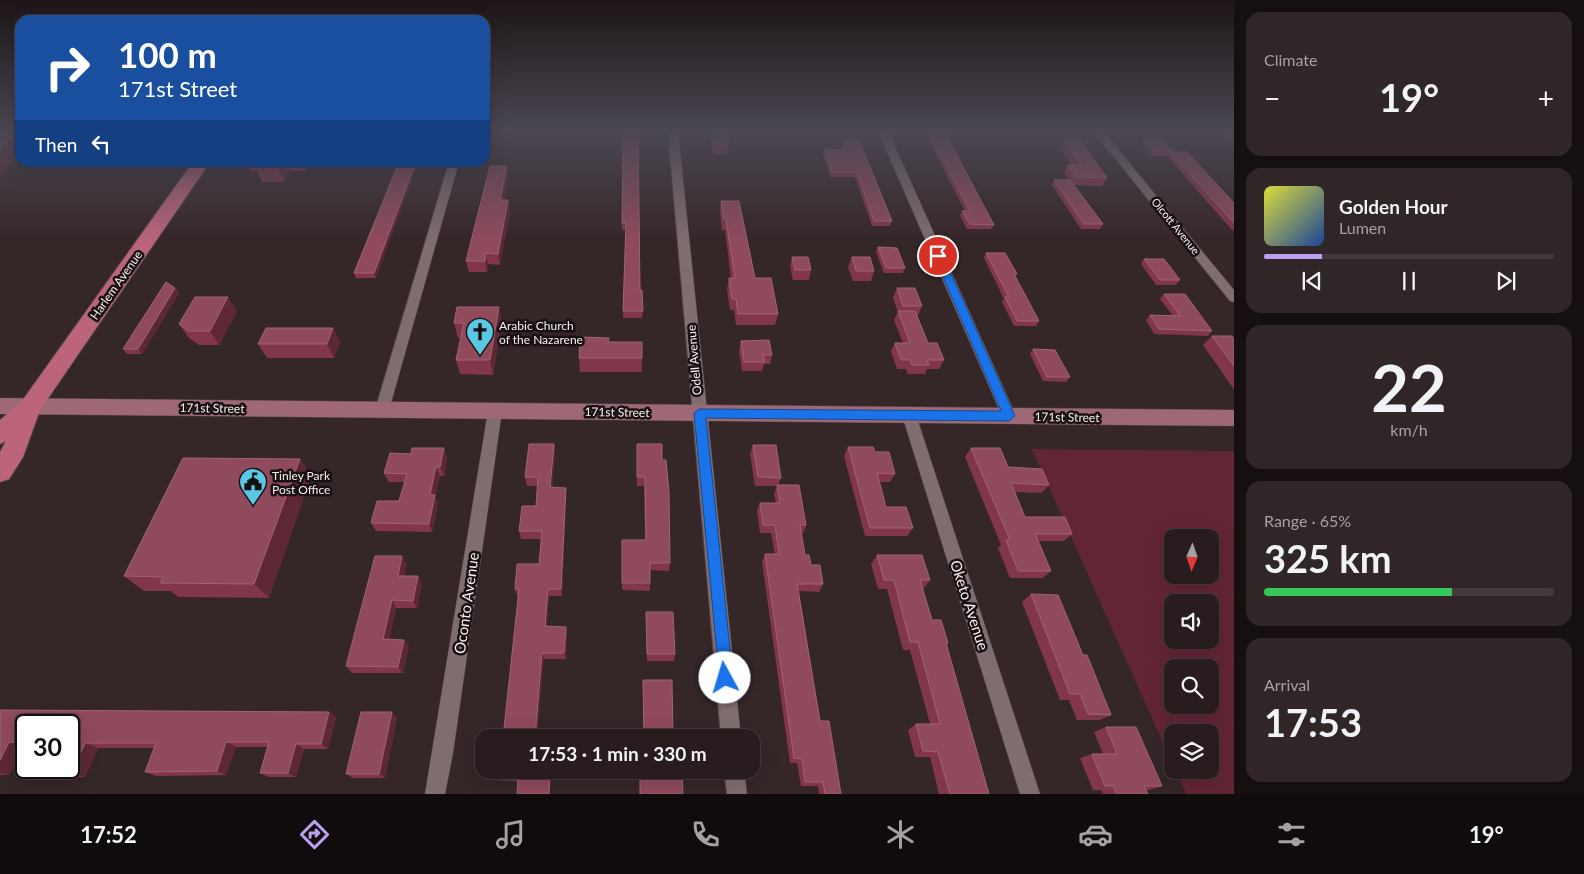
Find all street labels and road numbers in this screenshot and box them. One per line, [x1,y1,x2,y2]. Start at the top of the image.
street label: Olcott Avenue [1149,195,1203,257]
street label: Harlem Avenue [87,248,145,322]
street label: Odell Avenue [683,324,705,396]
street label: 171st Street [179,400,245,416]
street label: 171st Street [584,404,650,420]
street label: 171st Street [1034,409,1100,425]
street label: Oconto Avenue [450,551,482,655]
street label: Oketo Avenue [947,558,993,652]

